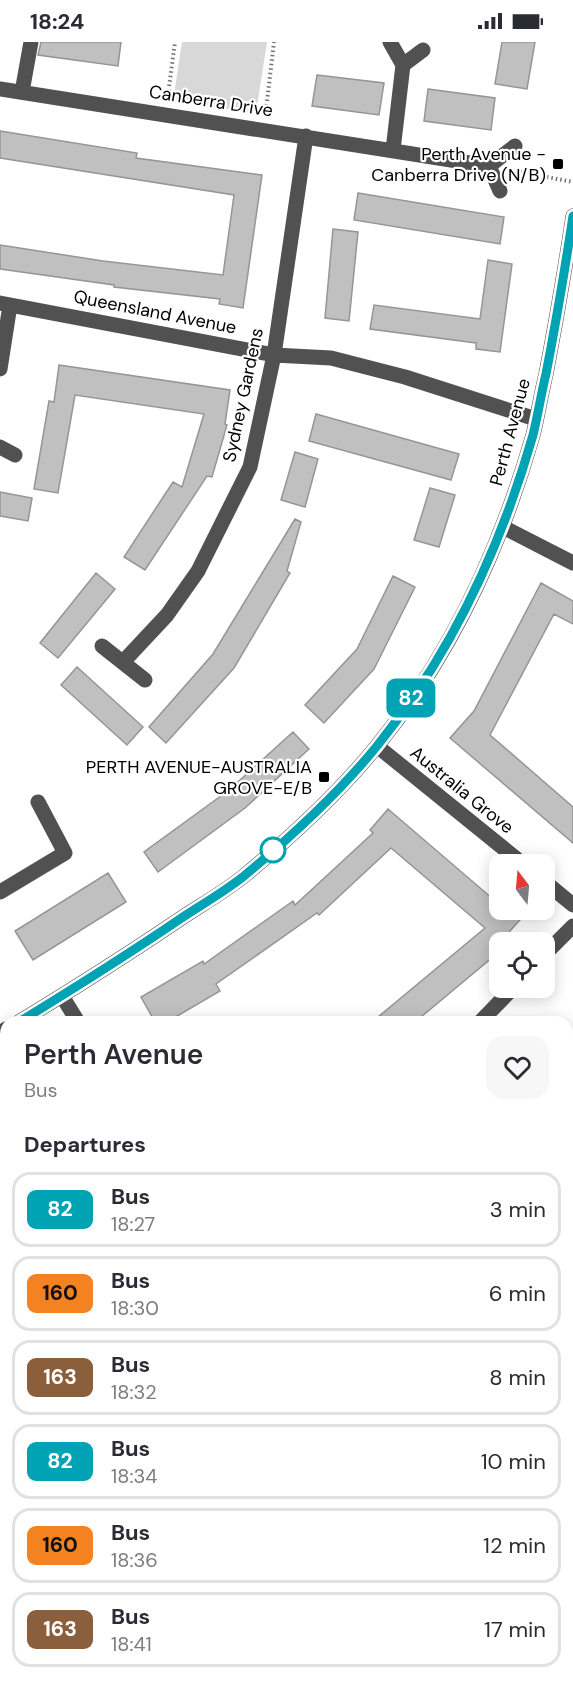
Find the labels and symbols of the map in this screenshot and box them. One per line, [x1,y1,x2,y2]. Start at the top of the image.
street label: Canberra Drive [147,79,275,123]
place label: Perth Avenue - Canberra Drive (N/B) [371,142,546,187]
marker: Perth Avenue - Canberra Drive (N/B) [551,157,565,171]
street label: Queensland Avenue [72,284,238,340]
street label: Sydney Gardens [217,326,269,464]
street label: Perth Avenue [484,376,536,488]
line badge: 82 [384,678,438,718]
street label: Australia Grove [405,741,519,839]
place label: PERTH AVENUE-AUSTRALIA GROVE-E/B [86,755,312,800]
marker: PERTH AVENUE-AUSTRALIA GROVE-E/B [317,770,331,784]
unlabelled marker [260,837,286,863]
north arrow [489,854,555,920]

